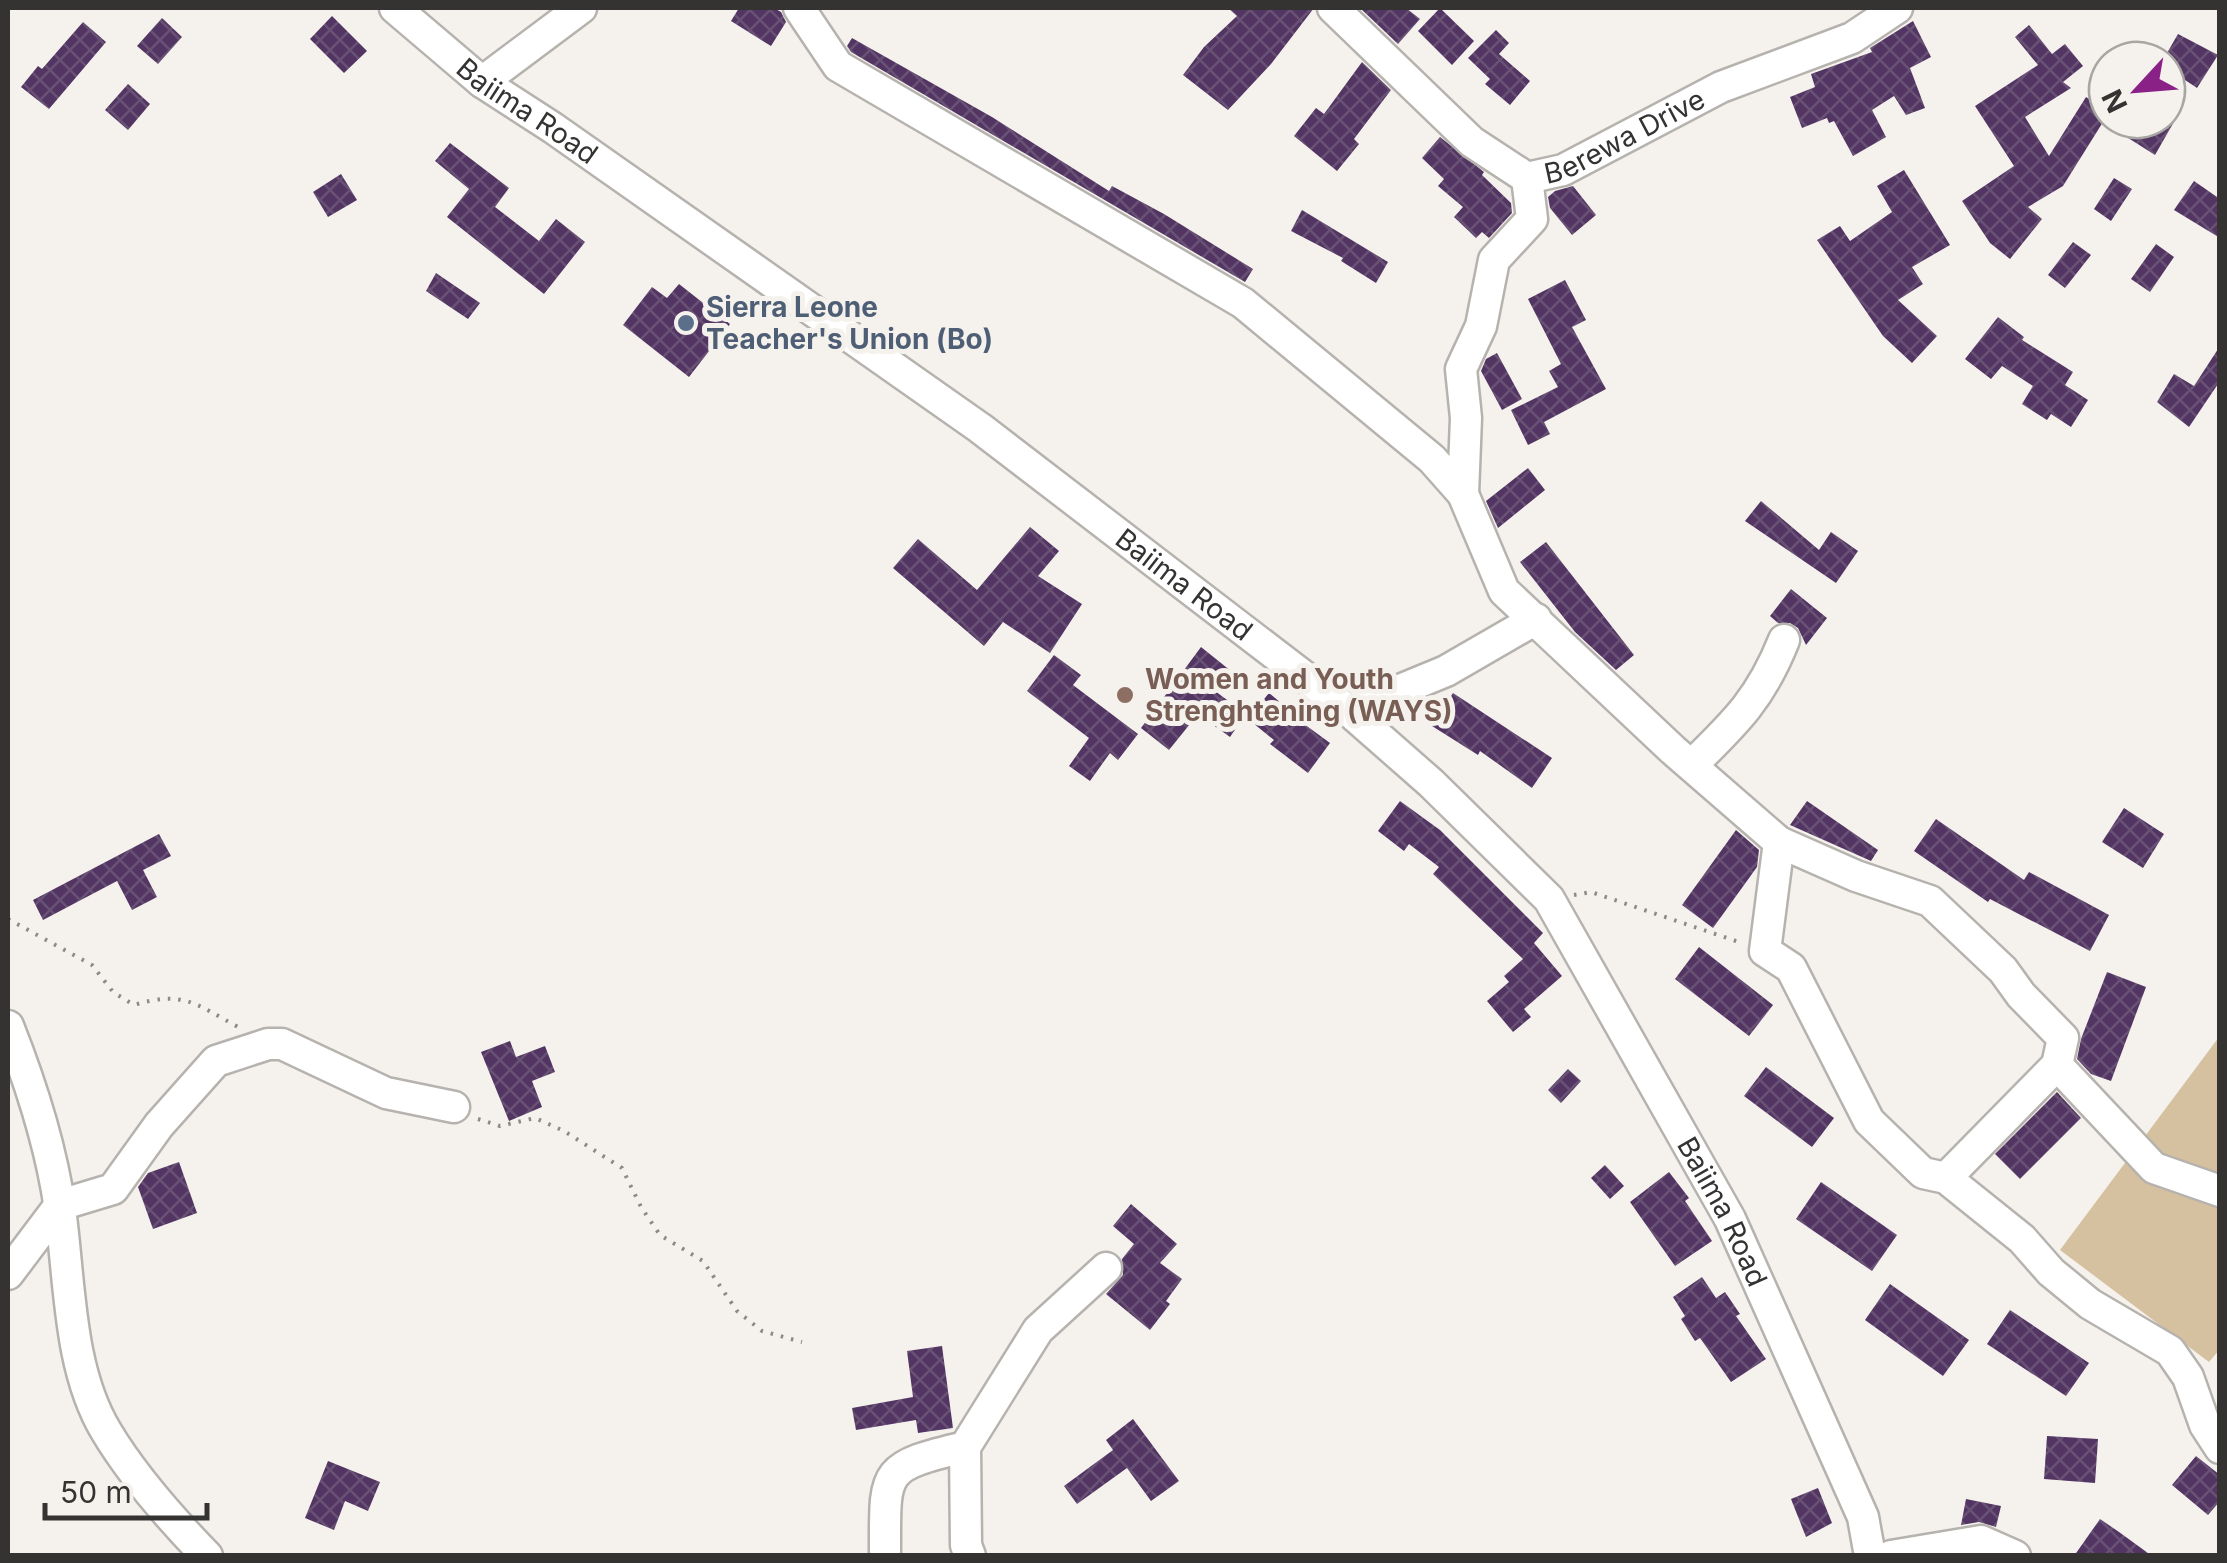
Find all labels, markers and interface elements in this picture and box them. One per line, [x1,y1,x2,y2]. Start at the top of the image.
north arrow [2087,40,2187,140]
street label: Baiima Road [450,51,604,171]
street label: Berewa Drive [1541,82,1710,191]
text: N [2095,84,2134,118]
place label: Sierra Leone Teacher's Union (Bo) [706,290,993,356]
marker: Sierra Leone Teacher's Union (Bo) [675,312,697,334]
street label: Baiima Road [1109,521,1259,648]
place label: Women and Youth Strenghtening (WAYS) [1145,662,1453,728]
marker: Women and Youth Strenghtening (WAYS) [1114,684,1136,706]
street label: Baiima Road [1670,1131,1775,1291]
scale bar [45,1458,208,1520]
text: 50 m [60,1474,132,1510]

